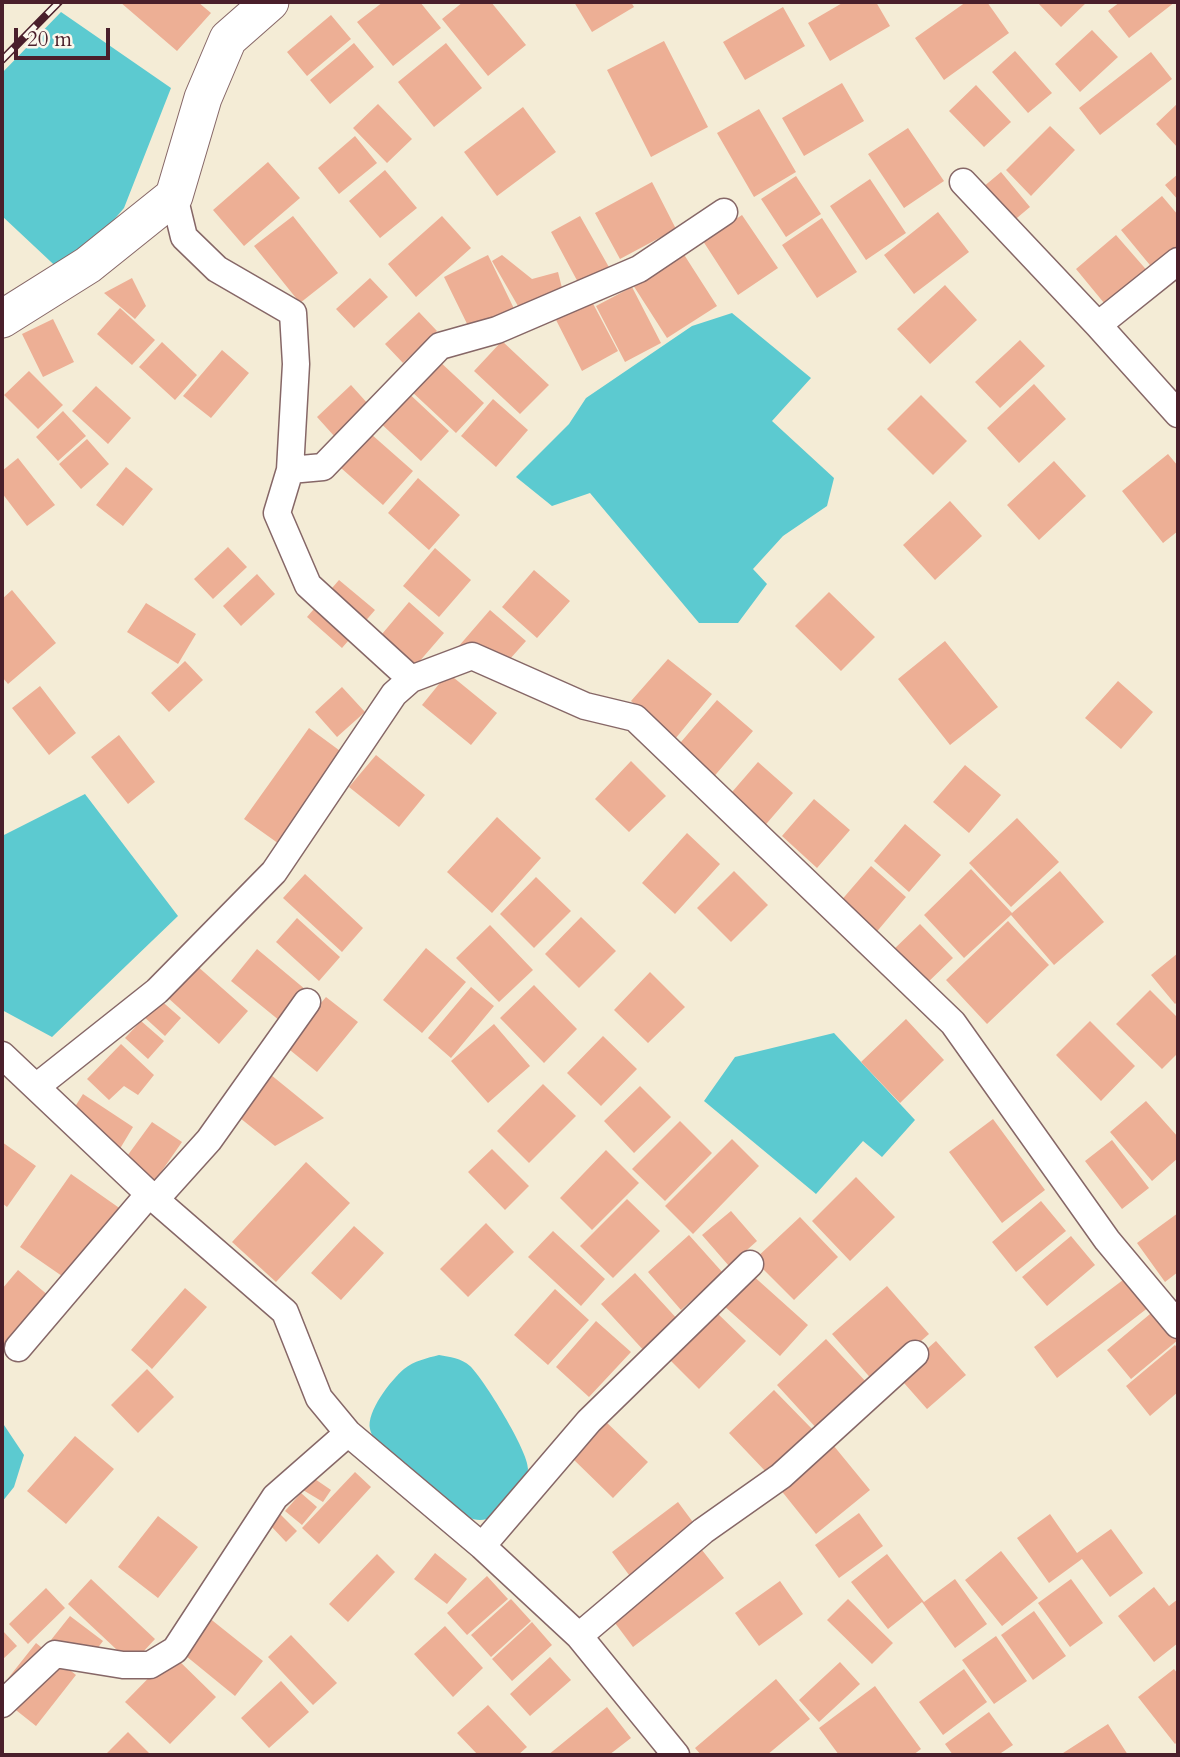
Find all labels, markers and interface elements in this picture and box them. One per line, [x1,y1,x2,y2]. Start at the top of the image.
scale bar [18,14,114,58]
text: 20 m [27,25,72,54]

